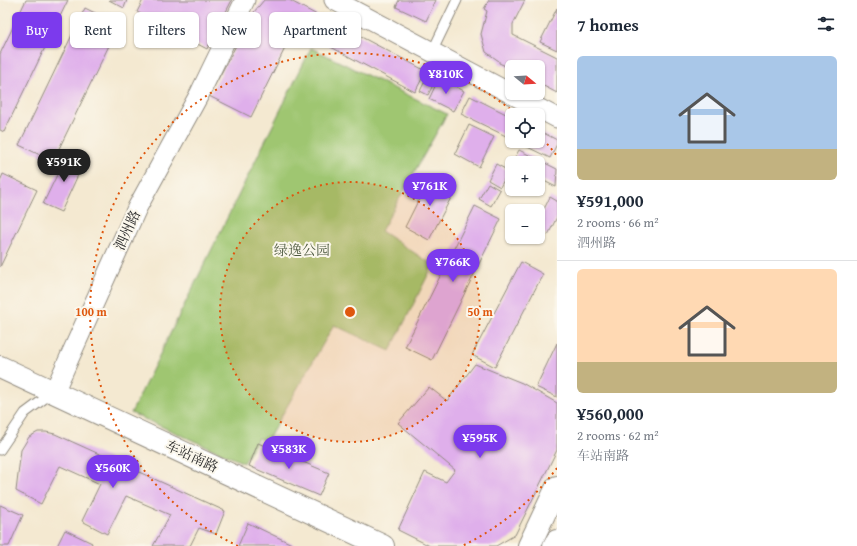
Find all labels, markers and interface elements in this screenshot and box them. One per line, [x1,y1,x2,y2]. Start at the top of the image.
chip: Buy [12,12,62,48]
chip: Rent [70,12,126,48]
chip: Filters [134,12,199,48]
chip: New [207,12,261,48]
chip: Apartment [269,12,361,48]
text: 7 homes [577,12,639,37]
icon: filters [815,13,837,35]
north arrow [505,60,545,100]
map controls [505,60,545,244]
pin: ¥810K [418,61,474,95]
text: ¥810K [428,64,464,83]
icon: home [671,82,743,154]
button: locate [505,108,545,148]
pin: ¥591K [36,149,92,183]
text: ¥591K [46,152,82,171]
button: + [505,156,545,196]
pin: ¥761K [402,173,458,207]
text: ¥761K [412,176,448,195]
text: ¥591,000 [577,188,643,213]
button: − [505,204,545,244]
street label: 泗州路 [109,207,145,253]
text: 2 rooms · 66 m² [577,213,659,232]
text: 泗州路 [577,233,616,252]
park label: 绿逸公园 [274,240,330,260]
pin: ¥766K [425,249,481,283]
text: ¥766K [435,252,471,271]
icon: home [671,295,743,367]
text: 100 m [75,303,108,320]
text: 50 m [467,303,493,320]
centre of rings [343,305,357,319]
text: ¥560,000 [577,401,643,426]
pin: ¥595K [452,425,508,459]
text: 2 rooms · 62 m² [577,426,659,445]
text: ¥595K [462,428,498,447]
street label: 车站南路 [162,435,222,477]
pin: ¥583K [261,436,317,470]
text: ¥583K [271,439,307,458]
text: 车站南路 [577,446,629,465]
pin: ¥560K [85,455,141,489]
text: ¥560K [95,458,131,477]

